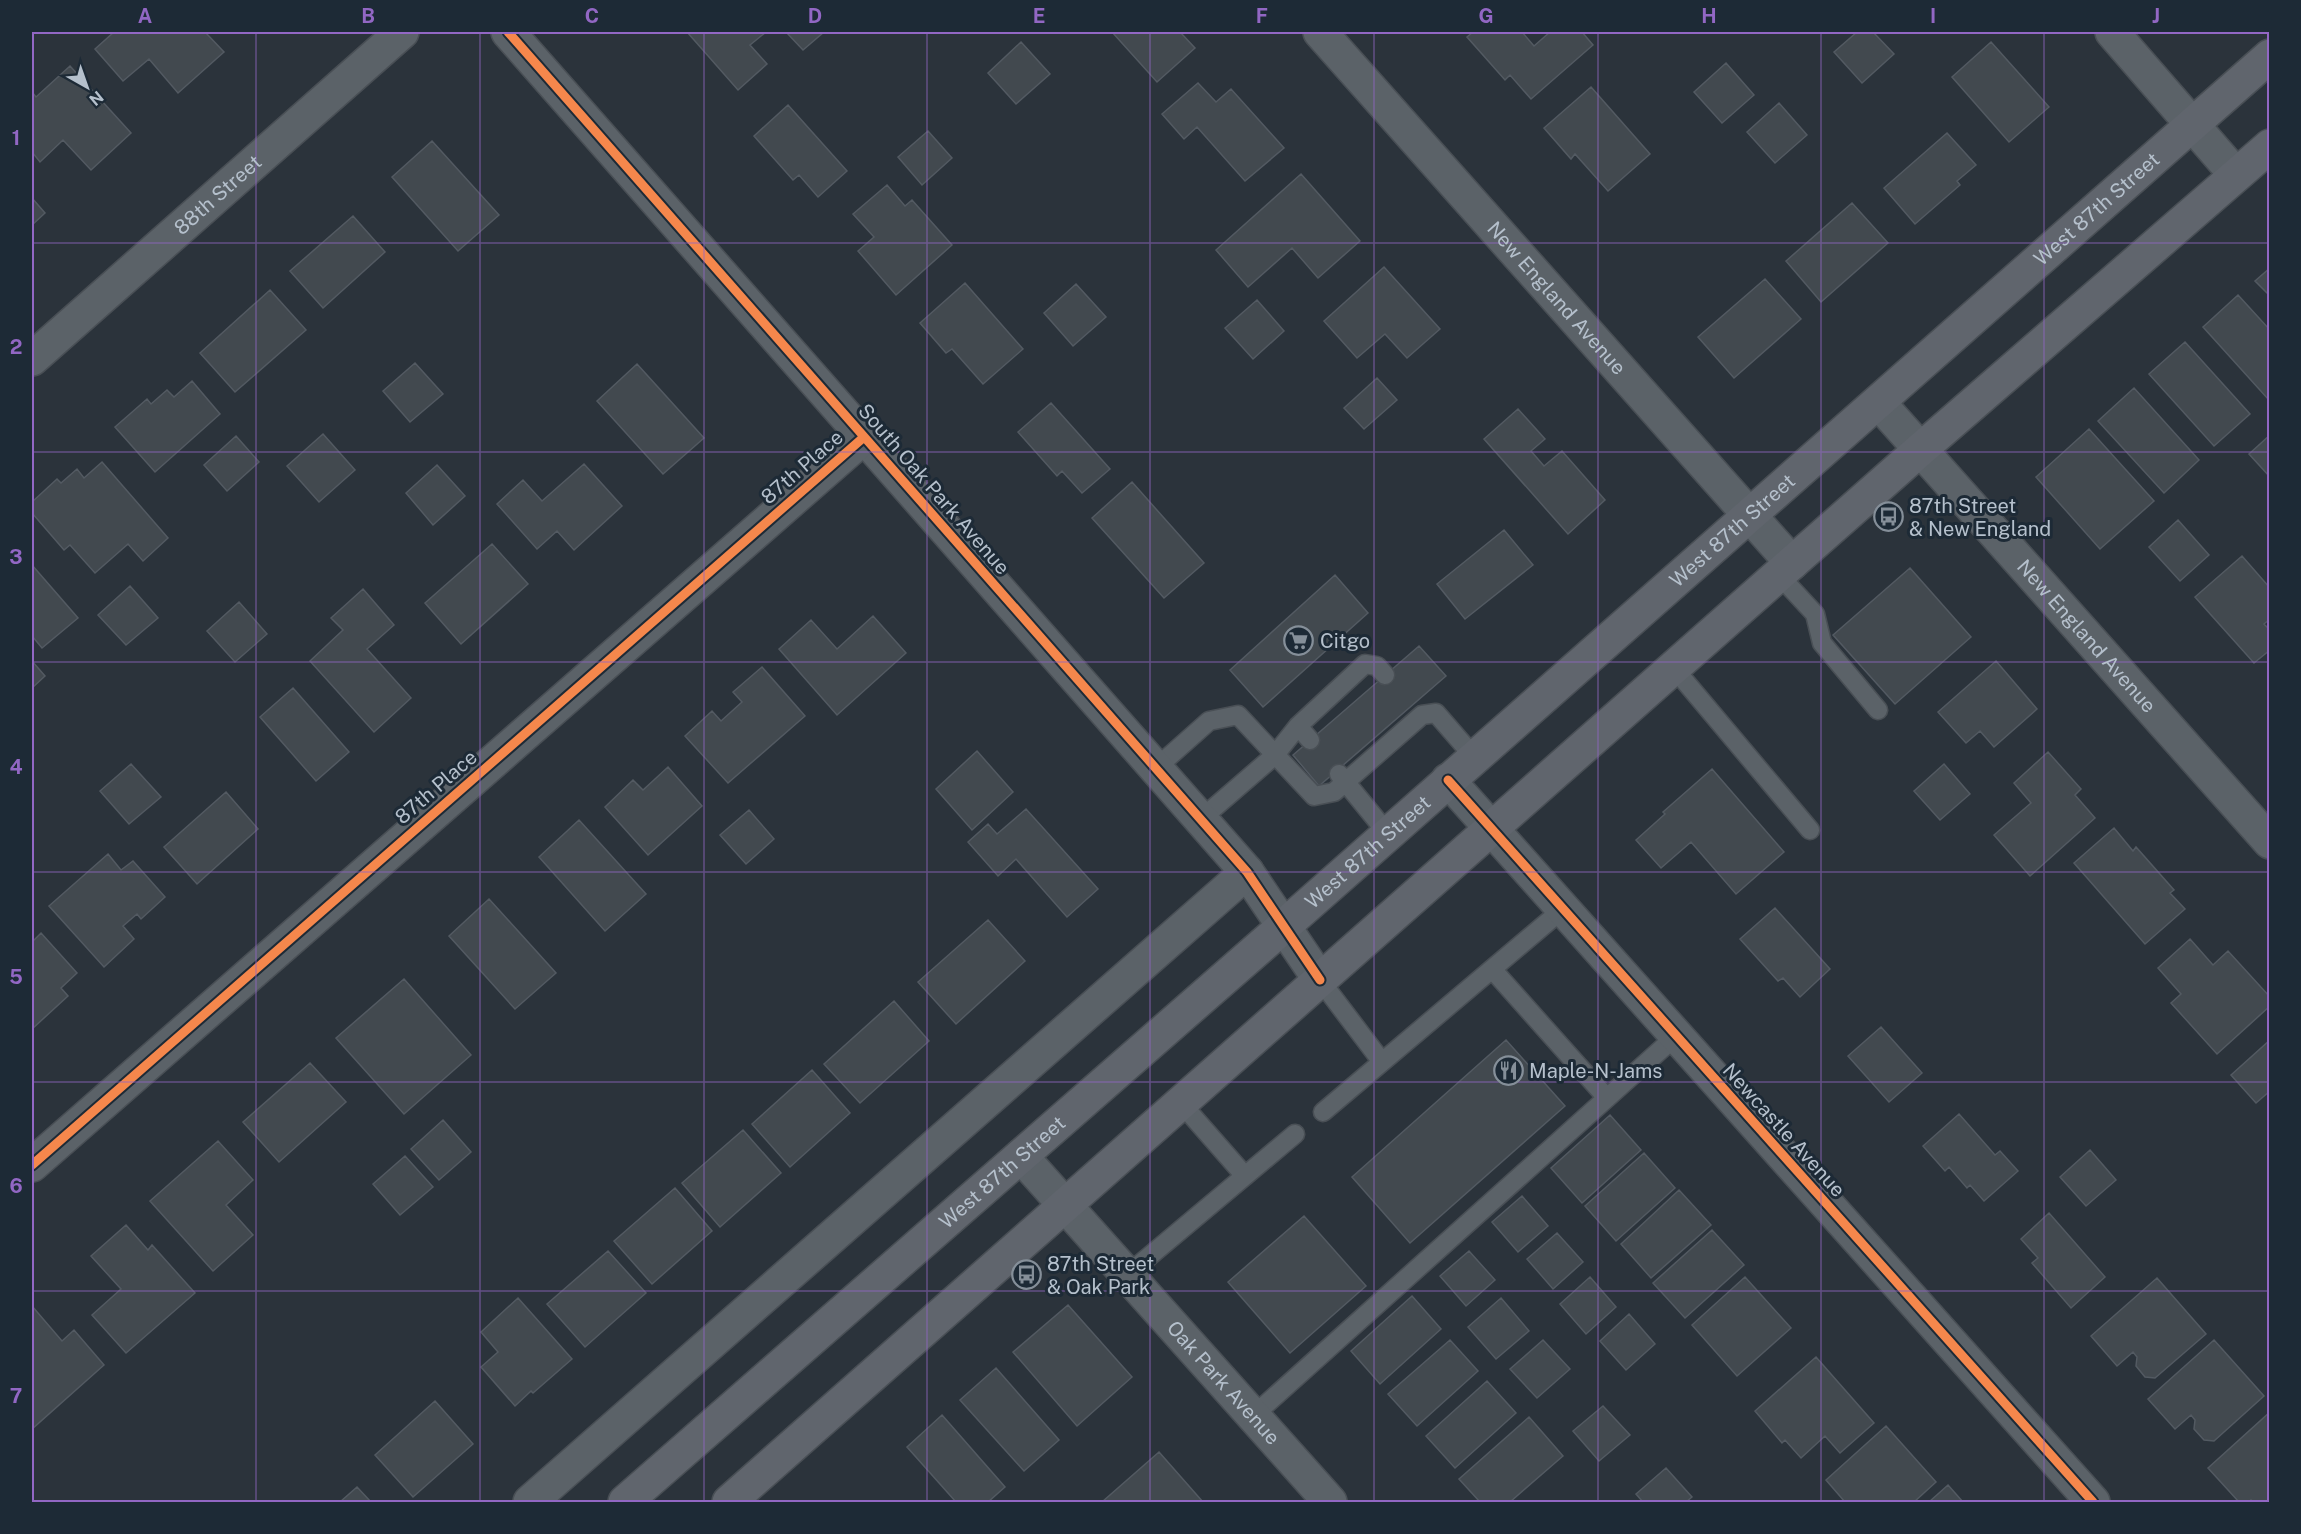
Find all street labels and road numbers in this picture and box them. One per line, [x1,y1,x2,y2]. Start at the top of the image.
street label: West 87th Street [2029,147,2164,271]
street label: 88th Street [169,150,266,240]
street label: New England Avenue [1482,217,1631,380]
street label: South Oak Park Avenue [853,399,1015,579]
street label: 87th Place [756,425,848,509]
street label: West 87th Street [1665,469,1800,592]
street label: New England Avenue [2012,555,2161,717]
street label: 87th Place [390,745,482,829]
street label: West 87th Street [1300,790,1435,914]
street label: Newcastle Avenue [1718,1058,1850,1202]
street label: West 87th Street [934,1111,1070,1234]
street label: Oak Park Avenue [1162,1316,1285,1450]

